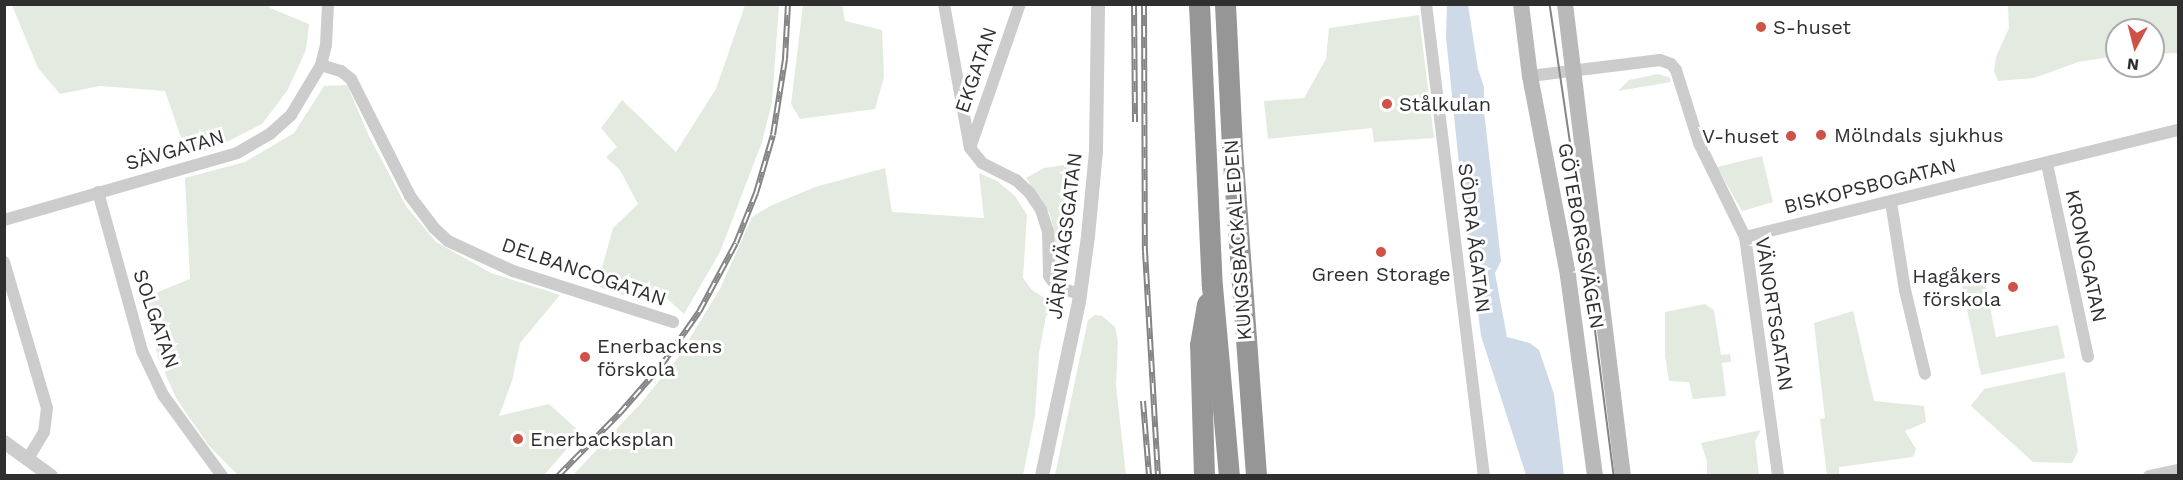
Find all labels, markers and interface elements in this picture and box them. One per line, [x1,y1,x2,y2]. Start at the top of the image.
place label: S-huset [1773,15,1851,39]
north arrow [2105,18,2165,78]
marker: S-huset [1754,20,1768,34]
street label: EKGATAN [950,24,1002,116]
text: N [2126,54,2140,75]
place label: Stålkulan [1399,92,1491,116]
marker: Stålkulan [1380,97,1394,111]
place label: Mölndals sjukhus [1834,123,2004,147]
place label: V-huset [1702,124,1779,148]
street label: SÄVGATAN [123,125,227,175]
marker: Mölndals sjukhus [1812,126,1830,144]
marker: V-huset [1784,129,1798,143]
street label: KUNGSBACKALEDEN [1219,139,1257,341]
street label: GÖTEBORGSVÄGEN [1553,141,1609,331]
street label: JÄRNVÄGSGATAN [1043,151,1087,321]
street label: BISKOPSBOGATAN [1782,153,1958,219]
street label: SÖDRA ÅGATAN [1453,161,1495,315]
street label: KRONOGATAN [2060,188,2112,324]
street label: DELBANCOGATAN [498,233,670,311]
street label: VÄNORTSGATAN [1750,235,1798,393]
marker: Green Storage [1374,245,1388,259]
place label: Green Storage [1311,262,1451,286]
place label: Hagåkers förskola [1912,264,2001,311]
street label: SOLGATAN [128,266,184,372]
marker: Hagåkers förskola [2006,280,2020,294]
place label: Enerbackens förskola [597,334,722,381]
marker: Enerbackens förskola [578,350,592,364]
place label: Enerbacksplan [530,427,674,451]
marker: Enerbacksplan [511,432,525,446]

